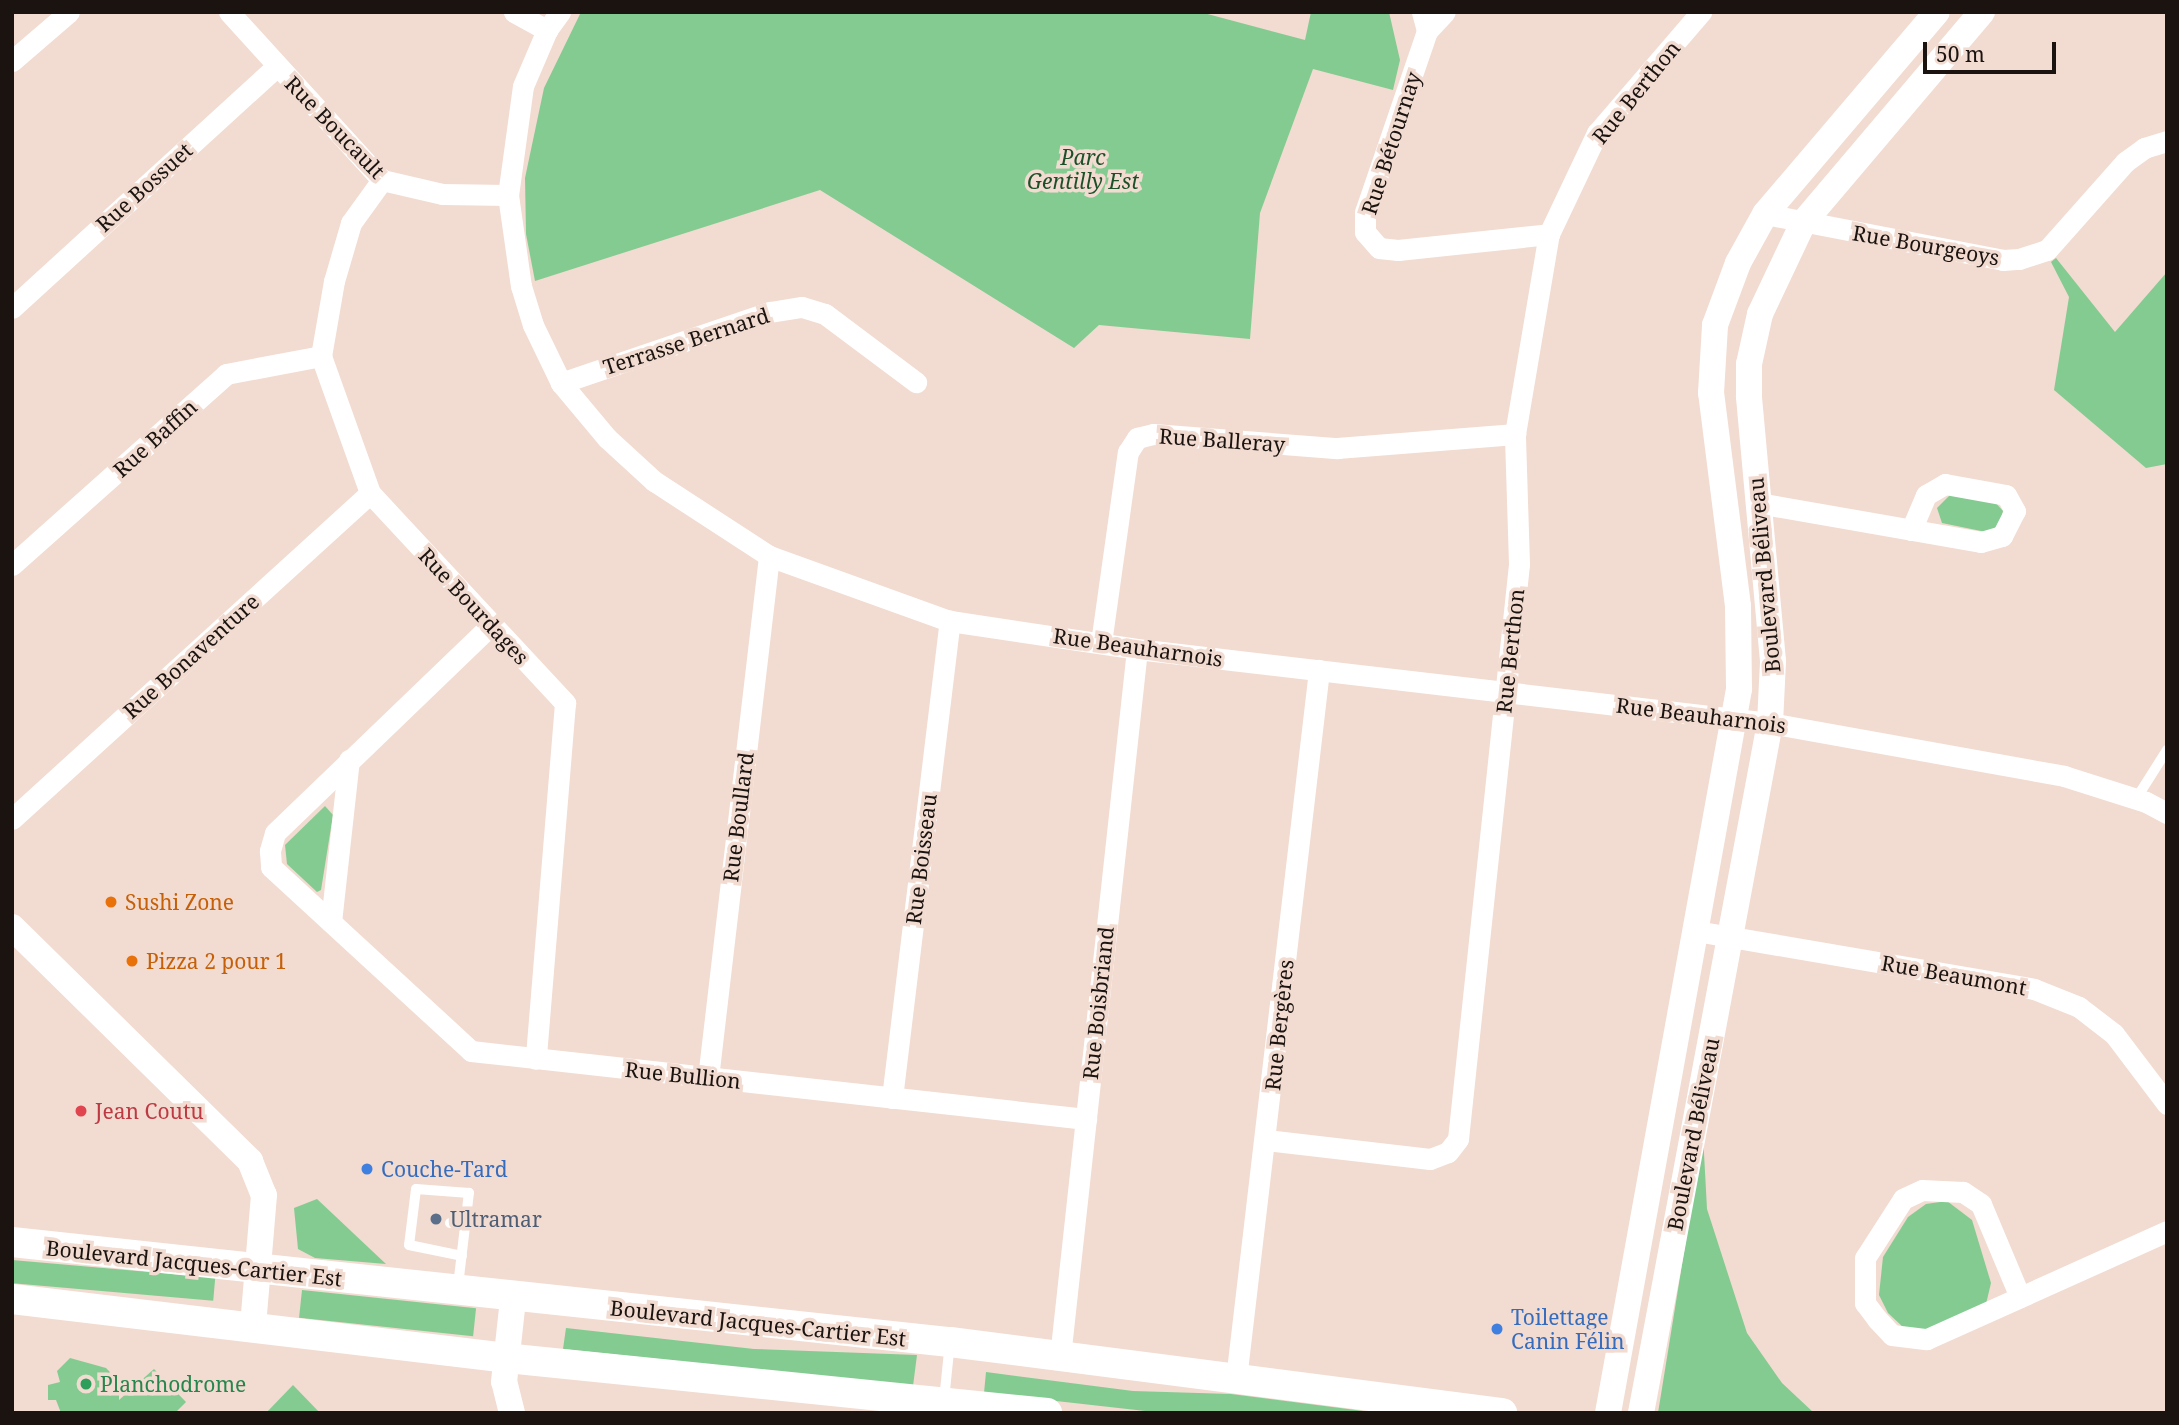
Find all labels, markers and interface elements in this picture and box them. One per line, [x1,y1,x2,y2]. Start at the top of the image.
scale bar [1927,28,2060,72]
street label: Rue Berthon [1587,35,1685,149]
text: 50 m [1936,40,1985,68]
street label: Rue Bétournay [1356,69,1426,217]
street label: Rue Boucault [280,71,390,183]
street label: Rue Bossuet [91,137,197,237]
park label: Parc Gentilly Est [1027,144,1139,194]
street label: Rue Bourgeoys [1851,220,2001,270]
street label: Terrasse Bernard [600,302,772,380]
street label: Rue Baffin [108,394,202,482]
street label: Rue Balleray [1158,423,1286,457]
street label: Boulevard Béliveau [1743,476,1785,674]
street label: Rue Bourdages [414,543,534,669]
street label: Rue Berthon [1491,587,1529,715]
street label: Rue Bonaventure [118,588,264,724]
street label: Rue Beauharnois [1052,623,1224,671]
street label: Rue Beauharnois [1615,692,1787,738]
street label: Rue Boullard [718,751,758,883]
street label: Rue Boisseau [900,792,942,926]
place label: Sushi Zone [125,889,234,915]
marker: Sushi Zone [103,894,119,910]
street label: Rue Boisbriand [1077,925,1119,1081]
place label: Pizza 2 pour 1 [146,948,287,974]
street label: Rue Beaumont [1880,950,2028,1000]
marker: Pizza 2 pour 1 [124,953,140,969]
street label: Rue Bergères [1260,958,1298,1092]
street label: Boulevard Béliveau [1662,1035,1724,1233]
street label: Rue Bullion [624,1056,742,1094]
place label: Jean Coutu [95,1098,204,1124]
marker: Jean Coutu [73,1103,89,1119]
place label: Couche-Tard [381,1156,508,1182]
marker: Couche-Tard [359,1161,375,1177]
place label: Ultramar [450,1206,542,1232]
marker: Ultramar [428,1211,444,1227]
street label: Boulevard Jacques-Cartier Est [45,1235,343,1291]
street label: Boulevard Jacques-Cartier Est [609,1295,907,1351]
place label: Toilettage Canin Félin [1511,1304,1625,1354]
marker: Toilettage Canin Félin [1489,1321,1505,1337]
place label: Planchodrome [100,1371,246,1397]
marker: Planchodrome [78,1376,94,1392]

